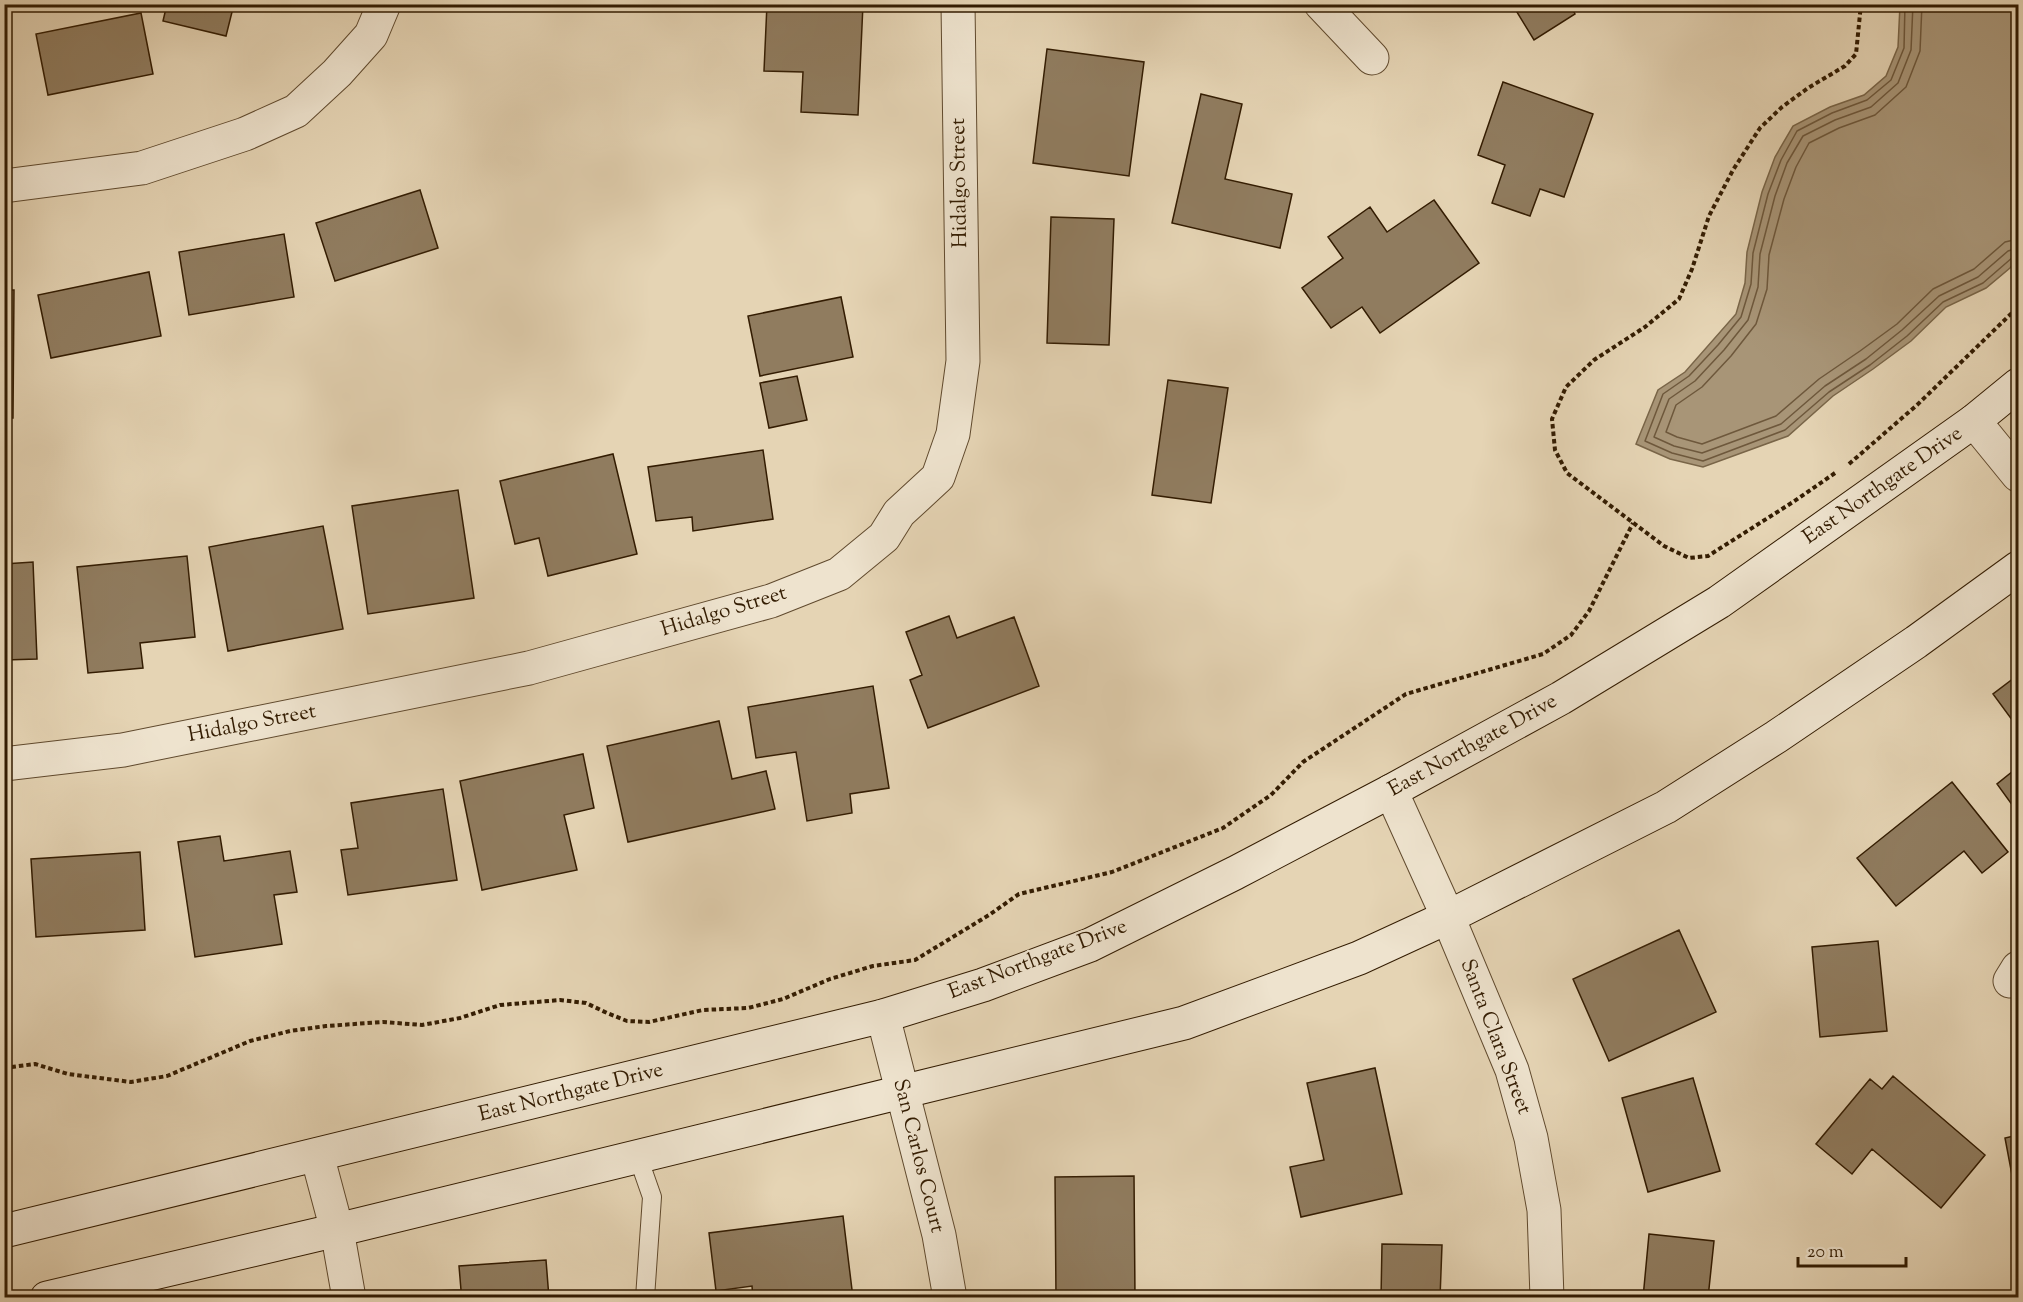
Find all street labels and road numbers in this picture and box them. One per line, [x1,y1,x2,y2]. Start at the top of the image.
street label: Hidalgo Street [944,118,976,248]
street label: East Northgate Drive [1797,419,1969,553]
street label: Hidalgo Street [657,579,791,645]
street label: East Northgate Drive [1383,687,1563,805]
street label: Hidalgo Street [185,697,319,751]
street label: East Northgate Drive [944,912,1132,1008]
street label: Santa Clara Street [1452,955,1538,1119]
street label: East Northgate Drive [476,1056,666,1130]
street label: San Carlos Court [884,1076,952,1236]

